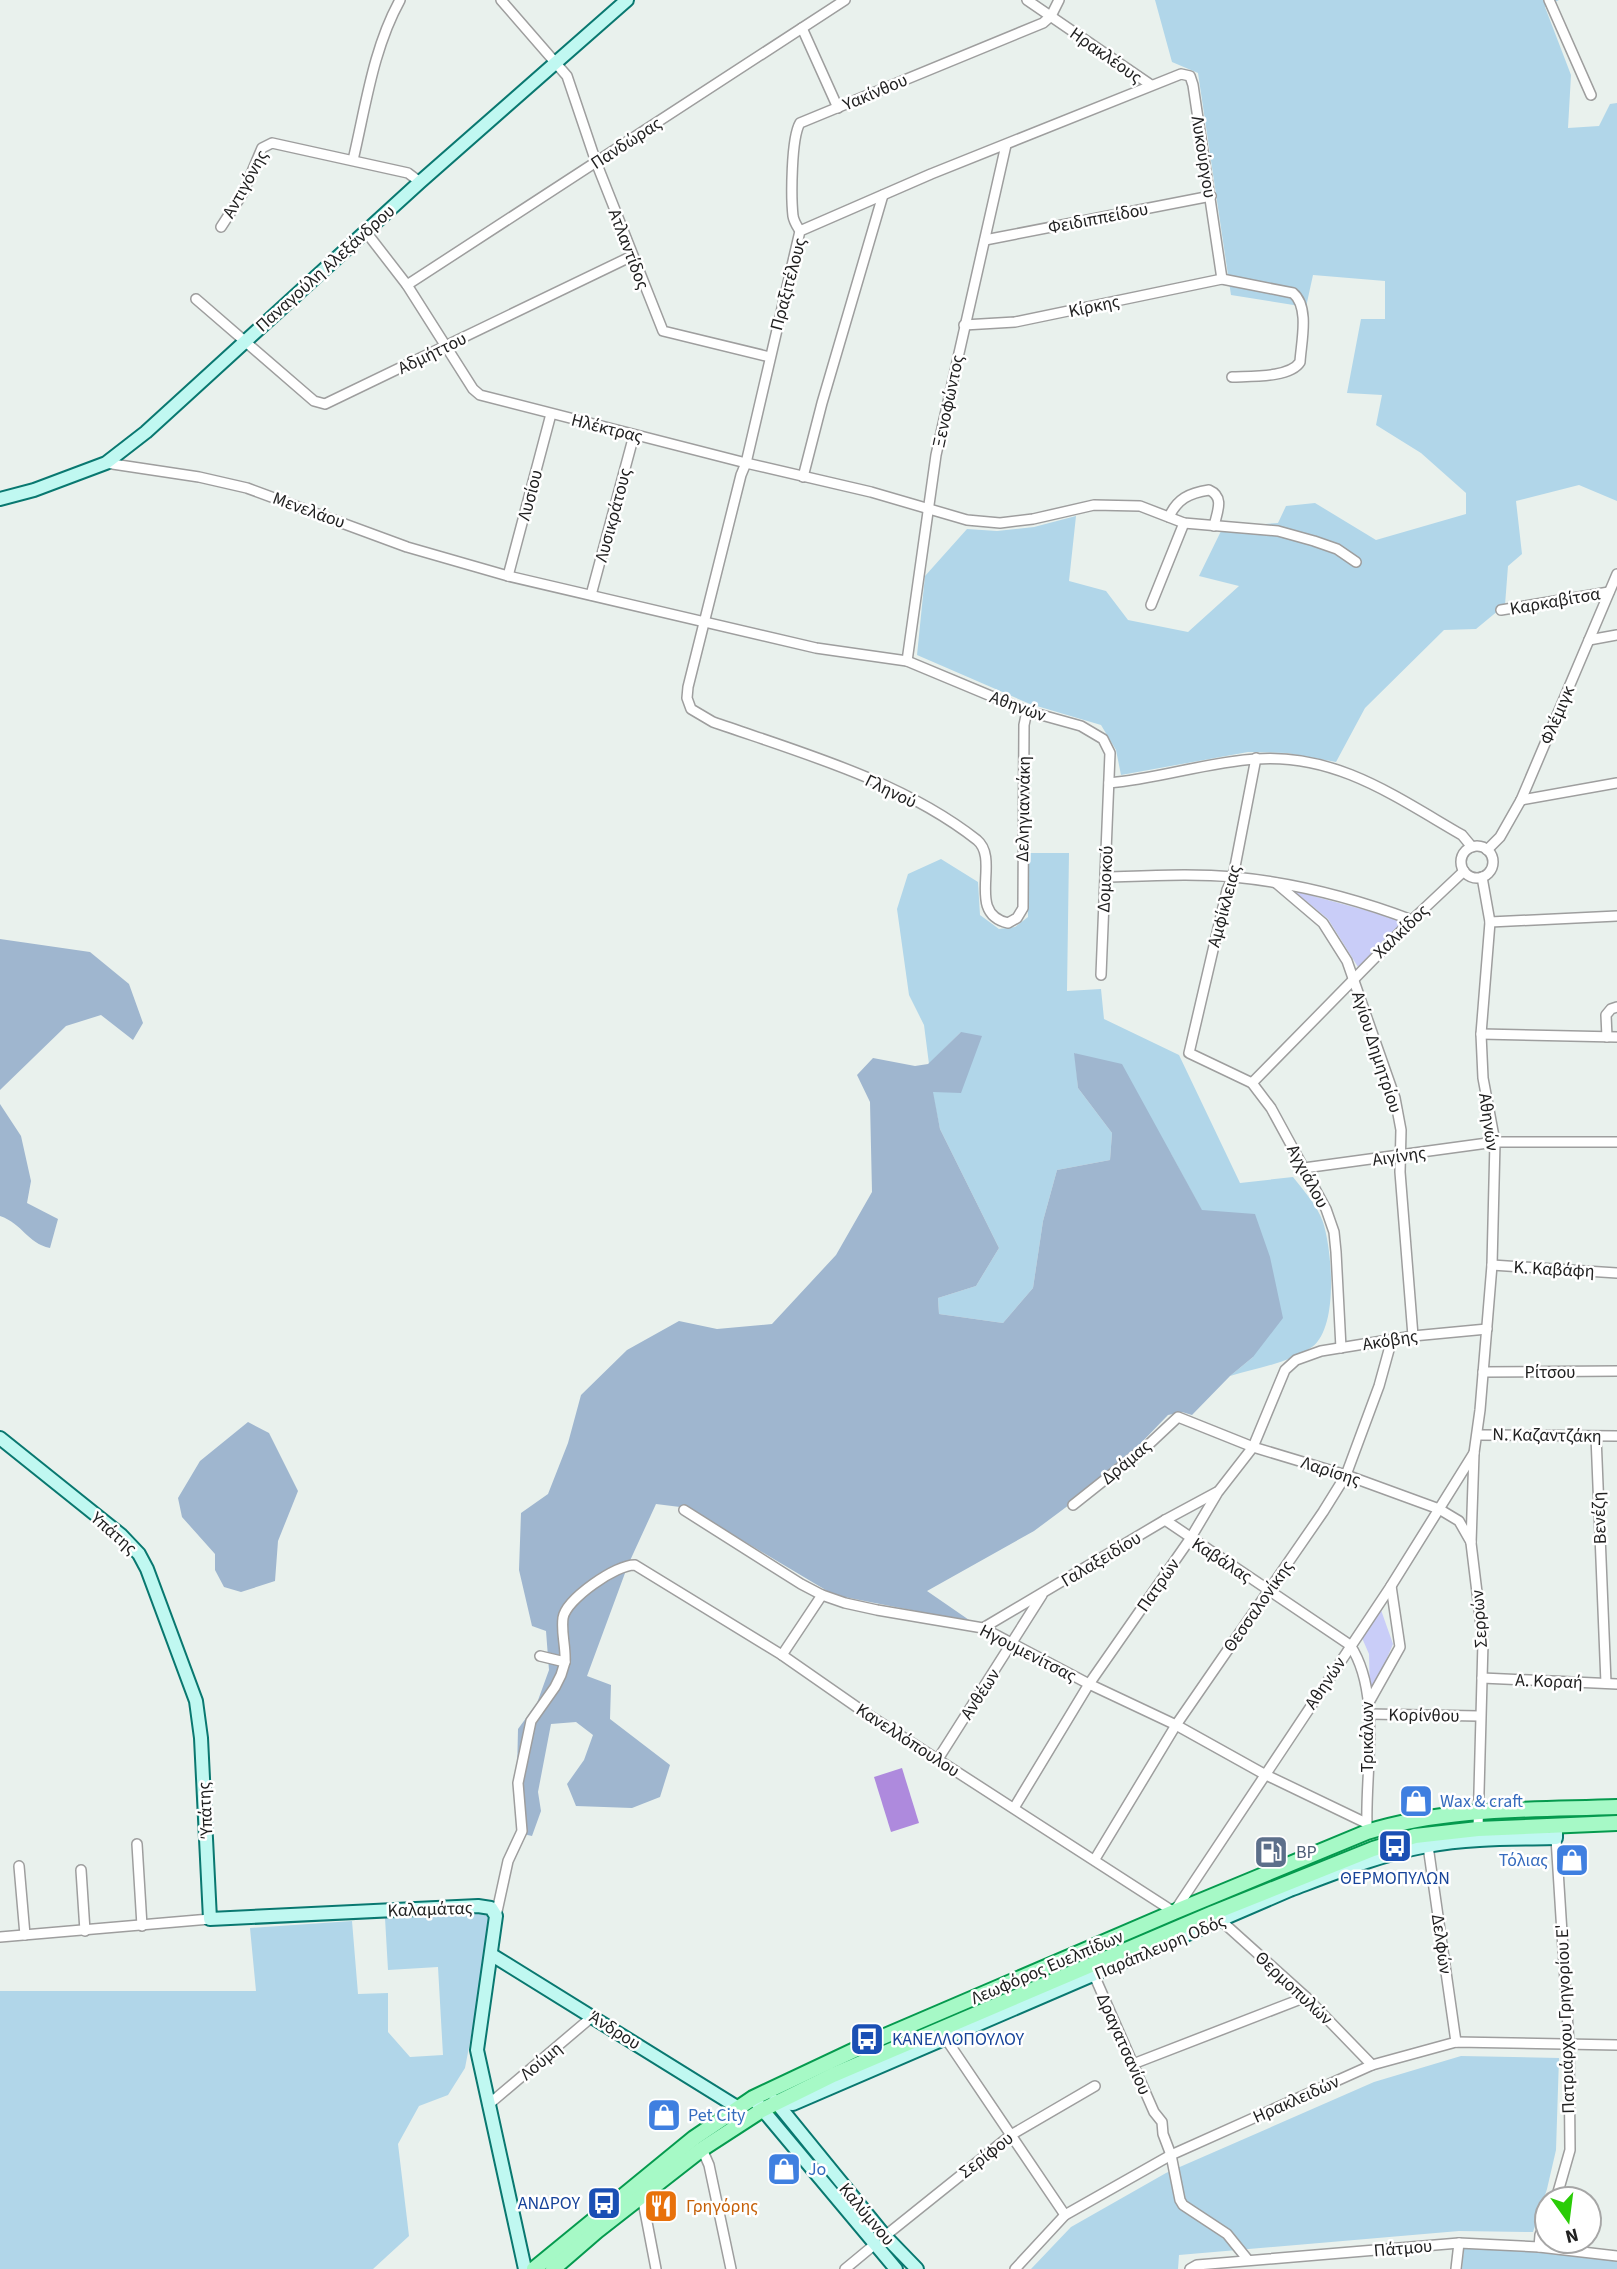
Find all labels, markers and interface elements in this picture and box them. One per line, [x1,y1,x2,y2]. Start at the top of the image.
street label: Ηρακλέους [1064,21,1147,90]
street label: Υακίνθου [838,68,911,118]
street label: Πανδώρας [586,111,667,176]
street label: Λυκούργου [1185,114,1222,200]
street label: Αντιγόνης [216,145,275,223]
street label: Φειδιππείδου [1046,197,1150,240]
street label: Παναγούλη Αλεξάνδρου [250,199,401,338]
street label: Ατλαντίδος [602,205,655,293]
street label: Πραξιτέλους [764,235,813,333]
street label: Κίρκης [1066,289,1122,324]
street label: Αδμήττου [394,326,471,381]
street label: Ξενοφώντος [927,352,971,450]
street label: Ηλέκτρας [568,408,645,449]
street label: Λυσικράτους [589,465,638,565]
street label: Λυσίου [512,467,549,523]
street label: Μενελάου [269,486,348,535]
street label: Καρκαβίτσα [1508,581,1602,622]
street label: Φλέμιγκ [1534,682,1581,748]
street label: Αθηνών [986,685,1050,728]
street label: Δεληγιαννάκη [1010,756,1037,862]
street label: Γληνού [861,768,921,815]
street label: Δομοκού [1091,845,1120,913]
street label: Αμφίκλειας [1201,862,1248,950]
street label: Χαλκίδος [1368,898,1435,964]
street label: Αγίου Δημητρίου [1345,988,1408,1116]
street label: Αθηνών [1472,1092,1505,1153]
street label: Αγχιάλου [1280,1140,1335,1213]
street label: Αιγίνης [1371,1140,1428,1173]
street label: Κ. Καβάφη [1513,1255,1595,1284]
street label: Ακόβης [1361,1324,1420,1357]
street label: Ρίτσου [1525,1360,1576,1385]
street label: Ν. Καζαντζάκη [1492,1422,1602,1449]
street label: Δράμας [1096,1434,1157,1491]
street label: Λαρίσης [1298,1450,1364,1493]
street label: Βενέζη [1586,1491,1613,1545]
street label: Υπάτης [84,1506,142,1561]
street label: Γαλαξειδίου [1057,1526,1146,1593]
street label: Καβάλας [1187,1532,1257,1589]
street label: Πατρών [1131,1553,1186,1617]
street label: Θεσσαλονίκης [1217,1555,1299,1657]
street label: Σερρών [1465,1589,1494,1649]
street label: Ηγουμενίτσας [975,1618,1081,1689]
street label: Αθηνών [1299,1652,1352,1714]
street label: Ανθέων [955,1664,1006,1725]
street label: Α. Κοραή [1515,1668,1583,1695]
street label: Κανελλόπουλου [851,1697,965,1783]
street label: Τρικάλων [1355,1701,1380,1773]
street label: Κορίνθου [1388,1702,1460,1729]
street label: Ύπάτης [192,1781,220,1840]
shop icon: Wax & craft [1397,1782,1435,1820]
place label: Wax & craft [1440,1789,1523,1814]
bus stop icon: ΘΕΡΜΟΠΥΛΩΝ [1376,1827,1414,1865]
fuel station icon: BP [1252,1833,1290,1871]
place label: BP [1296,1840,1317,1865]
shop icon: Τόλιας [1553,1841,1591,1879]
place label: Τόλιας [1499,1848,1548,1873]
place label: ΘΕΡΜΟΠΥΛΩΝ [1340,1866,1450,1891]
street label: Καλαμάτας [387,1896,473,1923]
street label: Παράπλευρη Οδός [1091,1908,1230,1986]
street label: Δελφών [1425,1912,1458,1976]
street label: Λεωφόρος Ευελπίδων [967,1924,1128,2011]
street label: Πατριάρχου Γρηγορίου Ε' [1550,1924,1581,2114]
street label: Θερμοπυλών [1249,1946,1338,2031]
street label: Δραγατσανίου [1090,1990,1157,2099]
street label: Άνδρου [584,2005,645,2056]
bus stop icon: ΚΑΝΕΛΛΟΠΟΥΛΟΥ [848,2020,886,2058]
place label: ΚΑΝΕΛΛΟΠΟΥΛΟΥ [892,2027,1025,2052]
street label: Λούμη [515,2036,568,2086]
street label: Ηρακλειδών [1249,2069,1344,2130]
shop icon: Pet City [645,2096,683,2134]
place label: Pet City [688,2103,746,2128]
street label: Σερίφου [954,2126,1019,2185]
shop icon: Jo [765,2150,803,2188]
place label: Jo [808,2157,826,2182]
street label: Καλύμνου [833,2177,900,2251]
bus stop icon: ΑΝΔΡΟΥ [585,2184,623,2222]
north arrow [1533,2185,1603,2255]
restaurant icon: Γρηγόρης [642,2187,680,2225]
place label: ΑΝΔΡΟΥ [518,2191,580,2216]
place label: Γρηγόρης [686,2194,758,2219]
text: N [1562,2220,1581,2250]
street label: Πάτμου [1373,2233,1433,2264]

